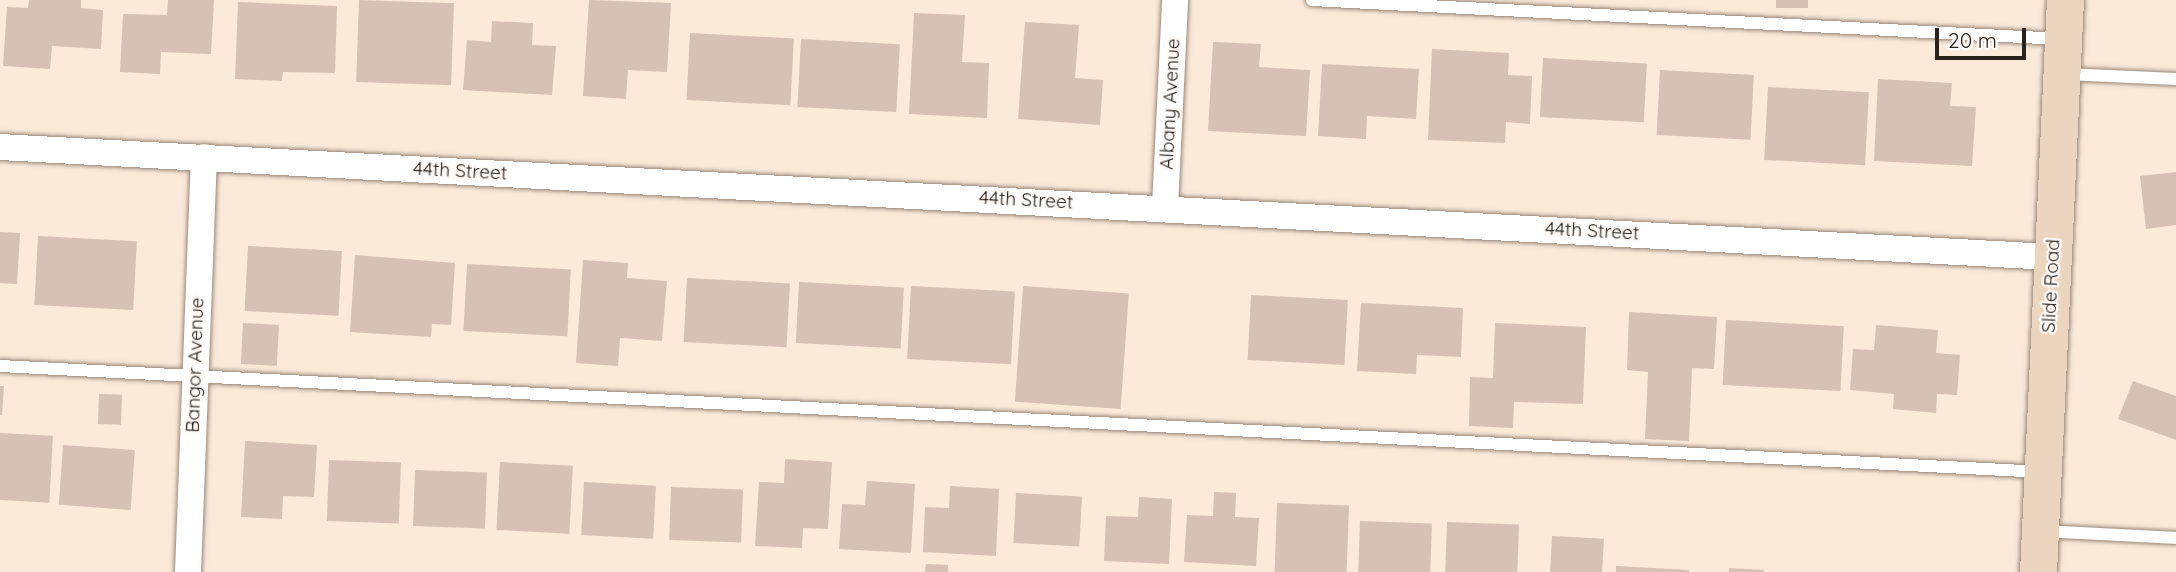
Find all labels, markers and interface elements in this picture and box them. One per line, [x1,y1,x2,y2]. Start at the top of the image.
scale bar [1938,14,2029,58]
text: 20 m [1948,27,1997,53]
street label: Albany Avenue [1155,38,1185,170]
street label: 44th Street [412,157,508,185]
street label: 44th Street [978,186,1074,214]
street label: 44th Street [1544,217,1640,245]
street label: Slide Road [2037,239,2065,333]
street label: Bangor Avenue [181,297,209,433]

